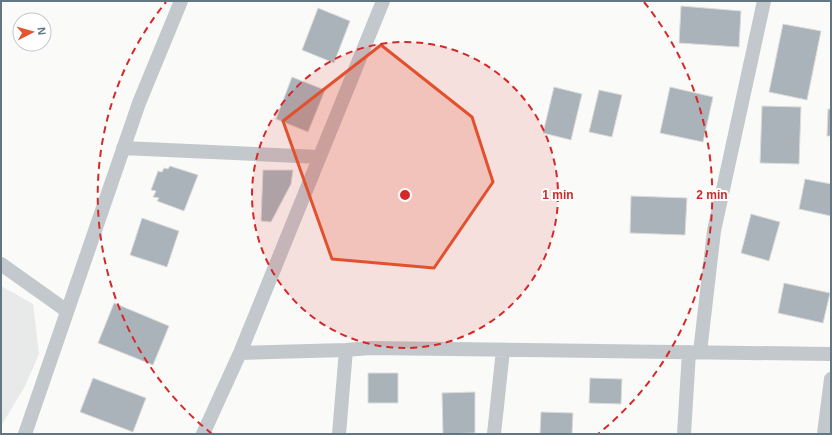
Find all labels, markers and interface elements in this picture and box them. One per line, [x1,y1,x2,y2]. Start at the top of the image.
north arrow [12,12,52,52]
text: N [36,26,48,36]
centre of rings [398,188,412,202]
text: 1 min [542,188,574,202]
text: 2 min [696,188,728,202]

